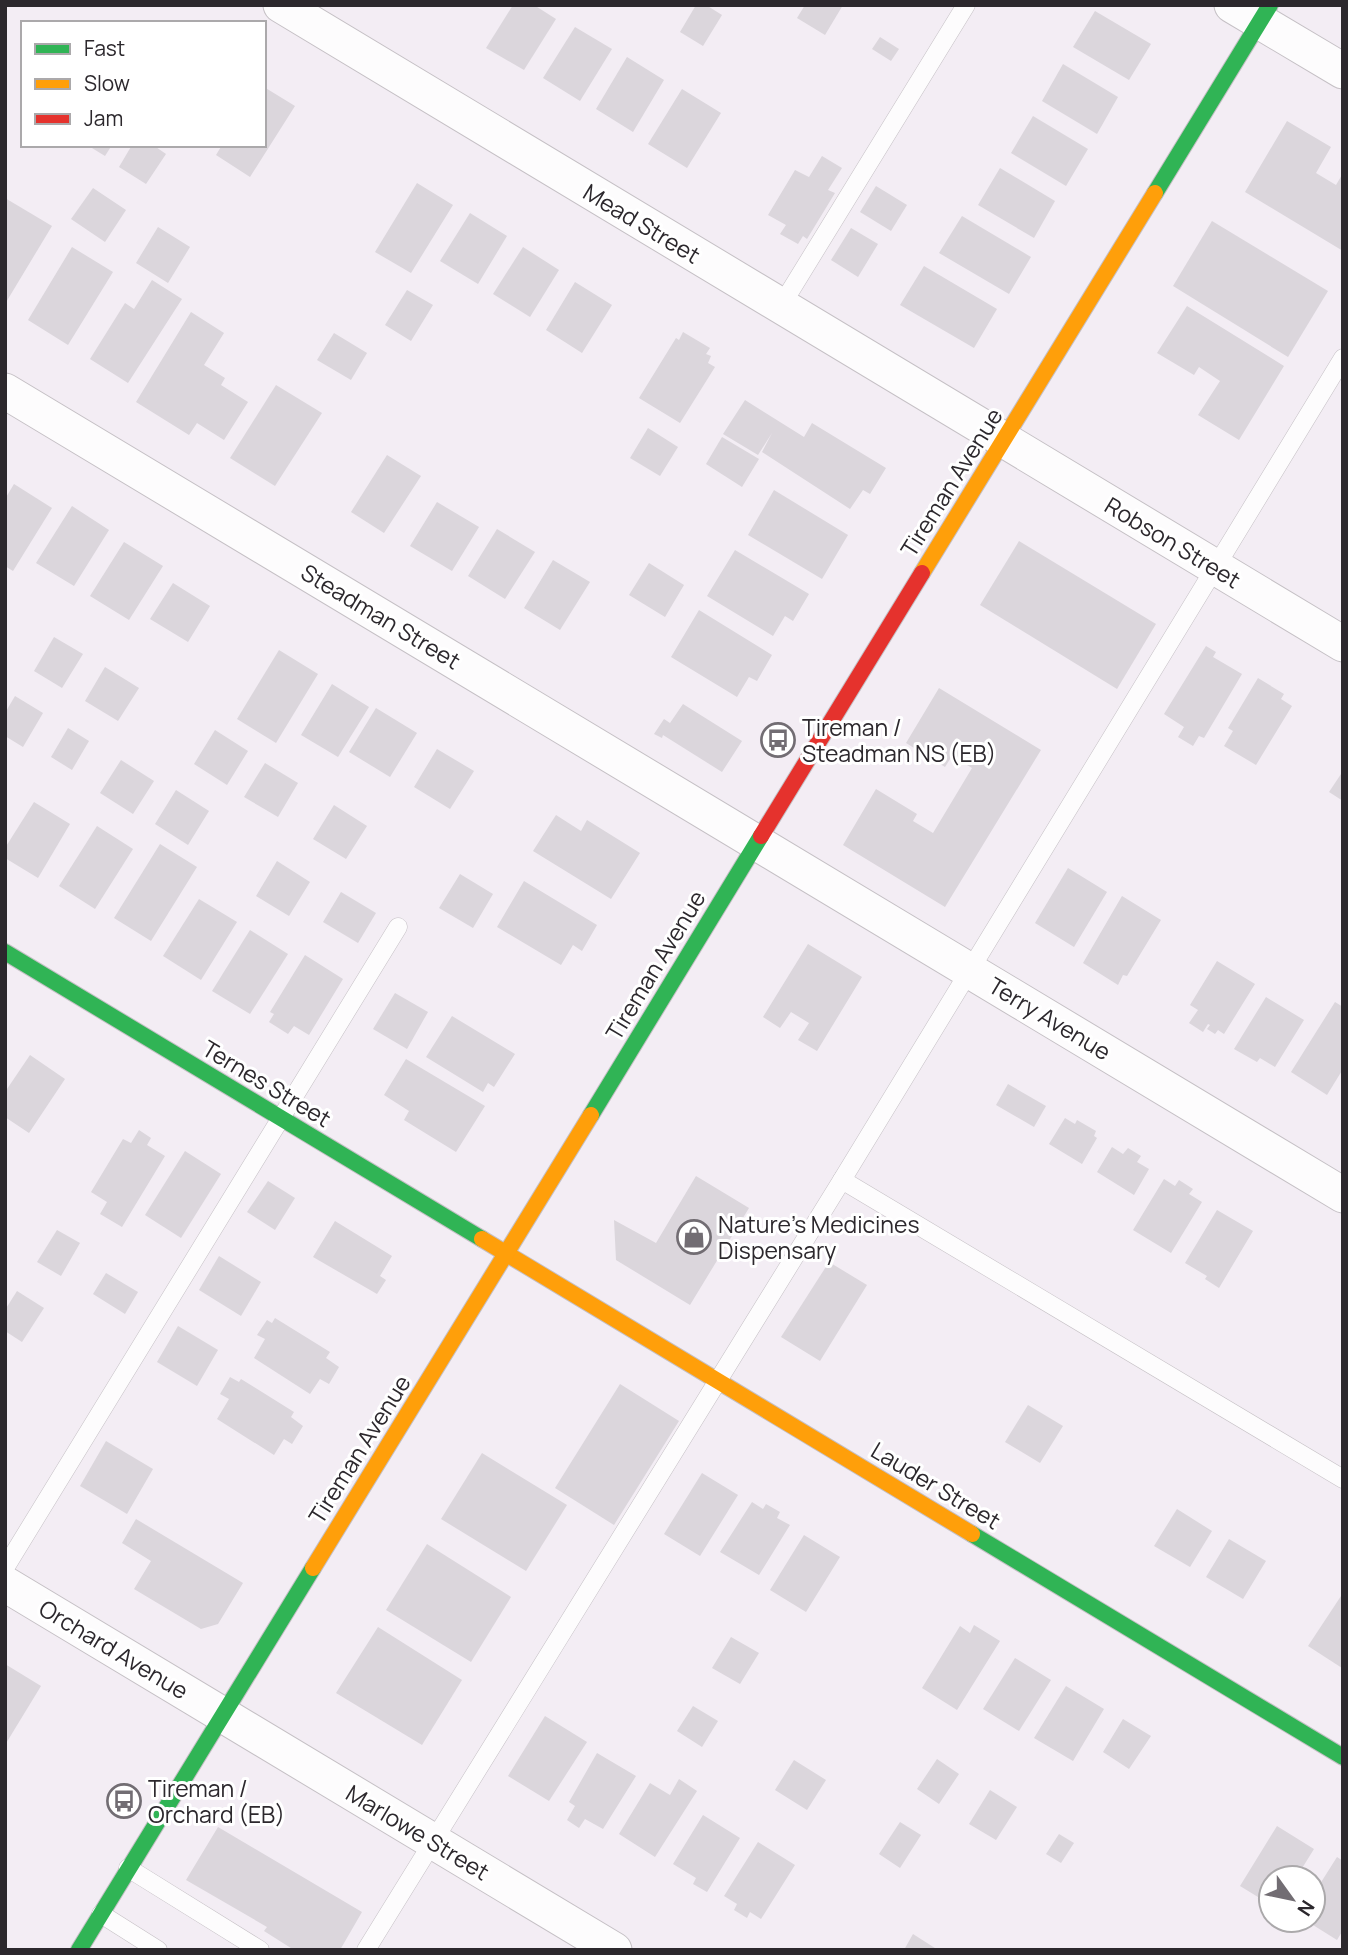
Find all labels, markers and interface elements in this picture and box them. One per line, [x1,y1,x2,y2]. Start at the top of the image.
legend [21,21,266,147]
text: Fast [84,34,125,62]
text: Slow [84,69,130,97]
text: Jam [84,104,123,132]
street label: Mead Street [578,176,706,270]
street label: Tireman Avenue [893,402,1009,562]
street label: Robson Street [1099,489,1247,595]
street label: Steadman Street [295,556,467,676]
place label: Tireman / Steadman NS (EB) [802,711,996,769]
bus stop icon: Tireman / Steadman NS (EB) [759,721,797,759]
street label: Tireman Avenue [598,884,712,1046]
street label: Terry Avenue [983,969,1117,1067]
street label: Ternes Street [197,1032,337,1134]
place label: Nature's Medicines Dispensary [718,1208,919,1266]
shop icon: Nature's Medicines Dispensary [675,1218,713,1256]
street label: Tireman Avenue [301,1369,417,1529]
street label: Lauder Street [865,1434,1007,1536]
street label: Orchard Avenue [33,1592,195,1706]
place label: Tireman / Orchard (EB) [148,1772,285,1830]
street label: Marlowe Street [340,1777,496,1887]
bus stop icon: Tireman / Orchard (EB) [105,1782,143,1820]
north arrow [1257,1864,1327,1934]
text: N [1292,1895,1321,1921]

